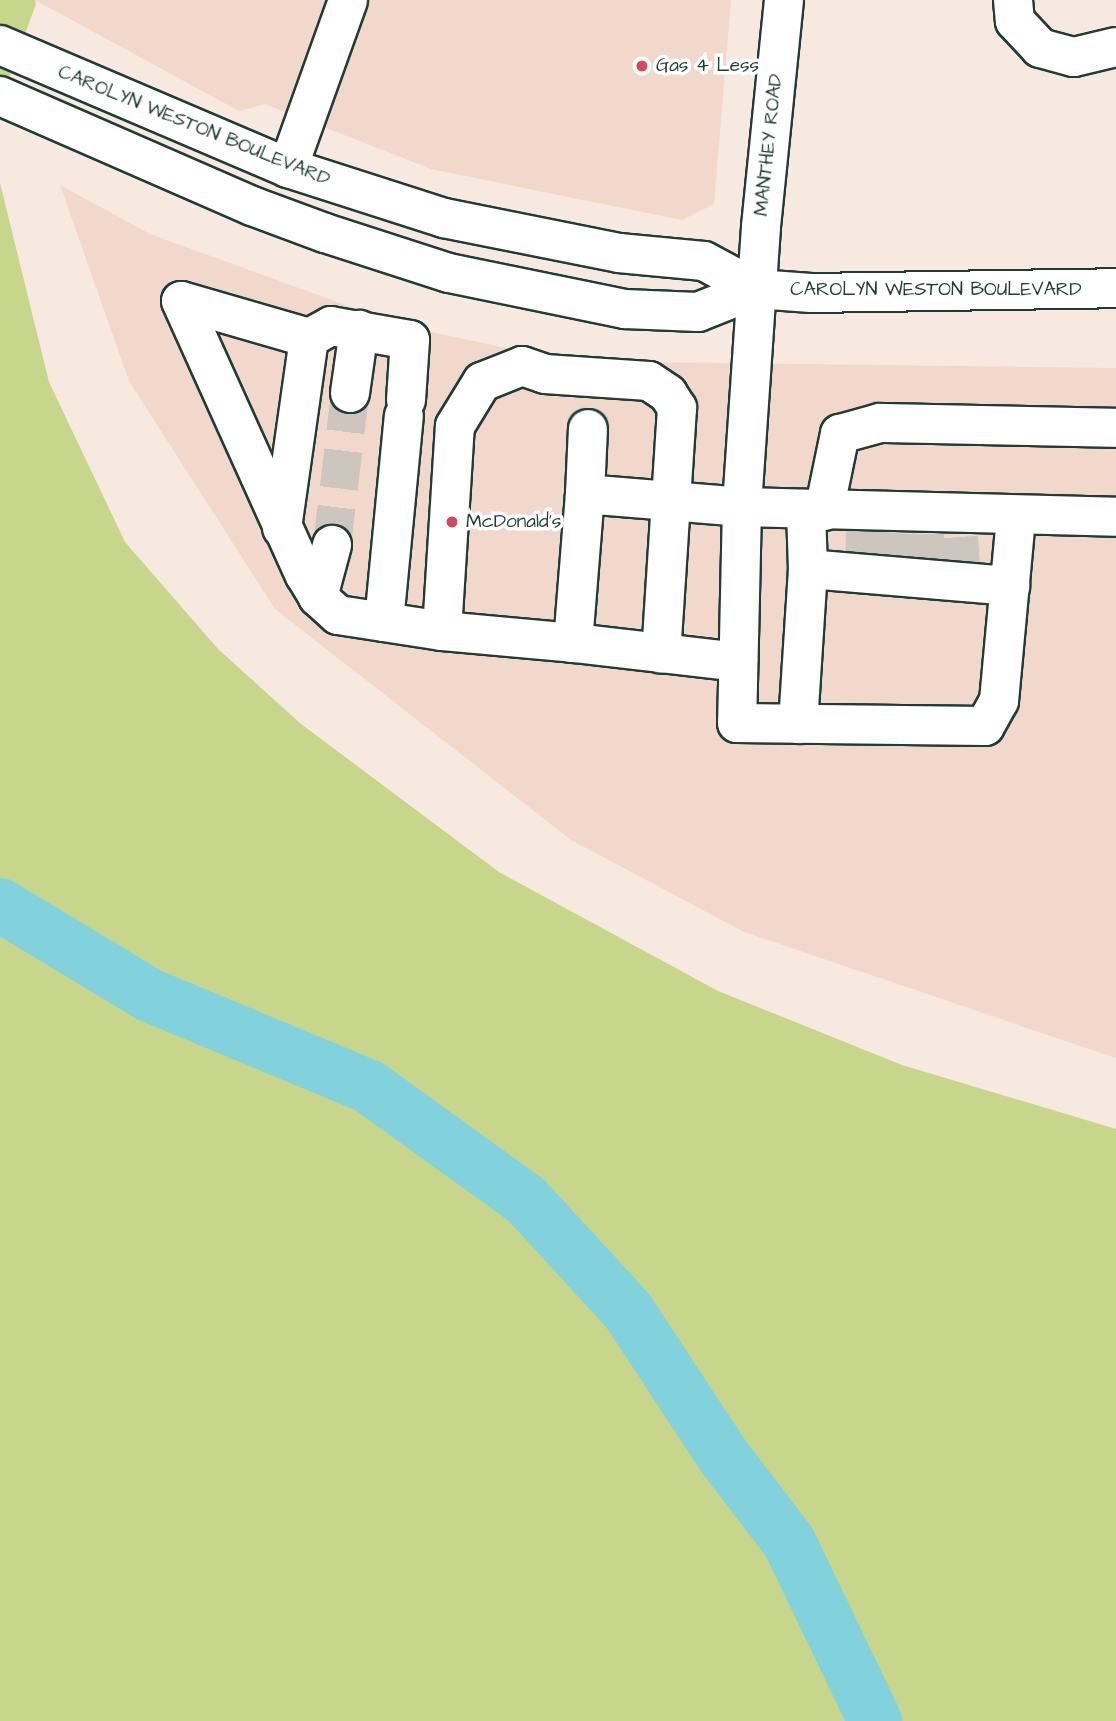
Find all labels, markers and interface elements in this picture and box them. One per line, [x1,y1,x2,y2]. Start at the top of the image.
place label: Gas 4 Less [656,55,759,77]
marker: Gas 4 Less [634,58,650,74]
street label: CAROLYN WESTON BOULEVARD [55,61,333,191]
street label: MANTHEY ROAD [750,73,788,217]
street label: CAROLYN WESTON BOULEVARD [790,279,1082,301]
place label: McDonald's [466,511,561,533]
marker: McDonald's [444,514,460,530]

